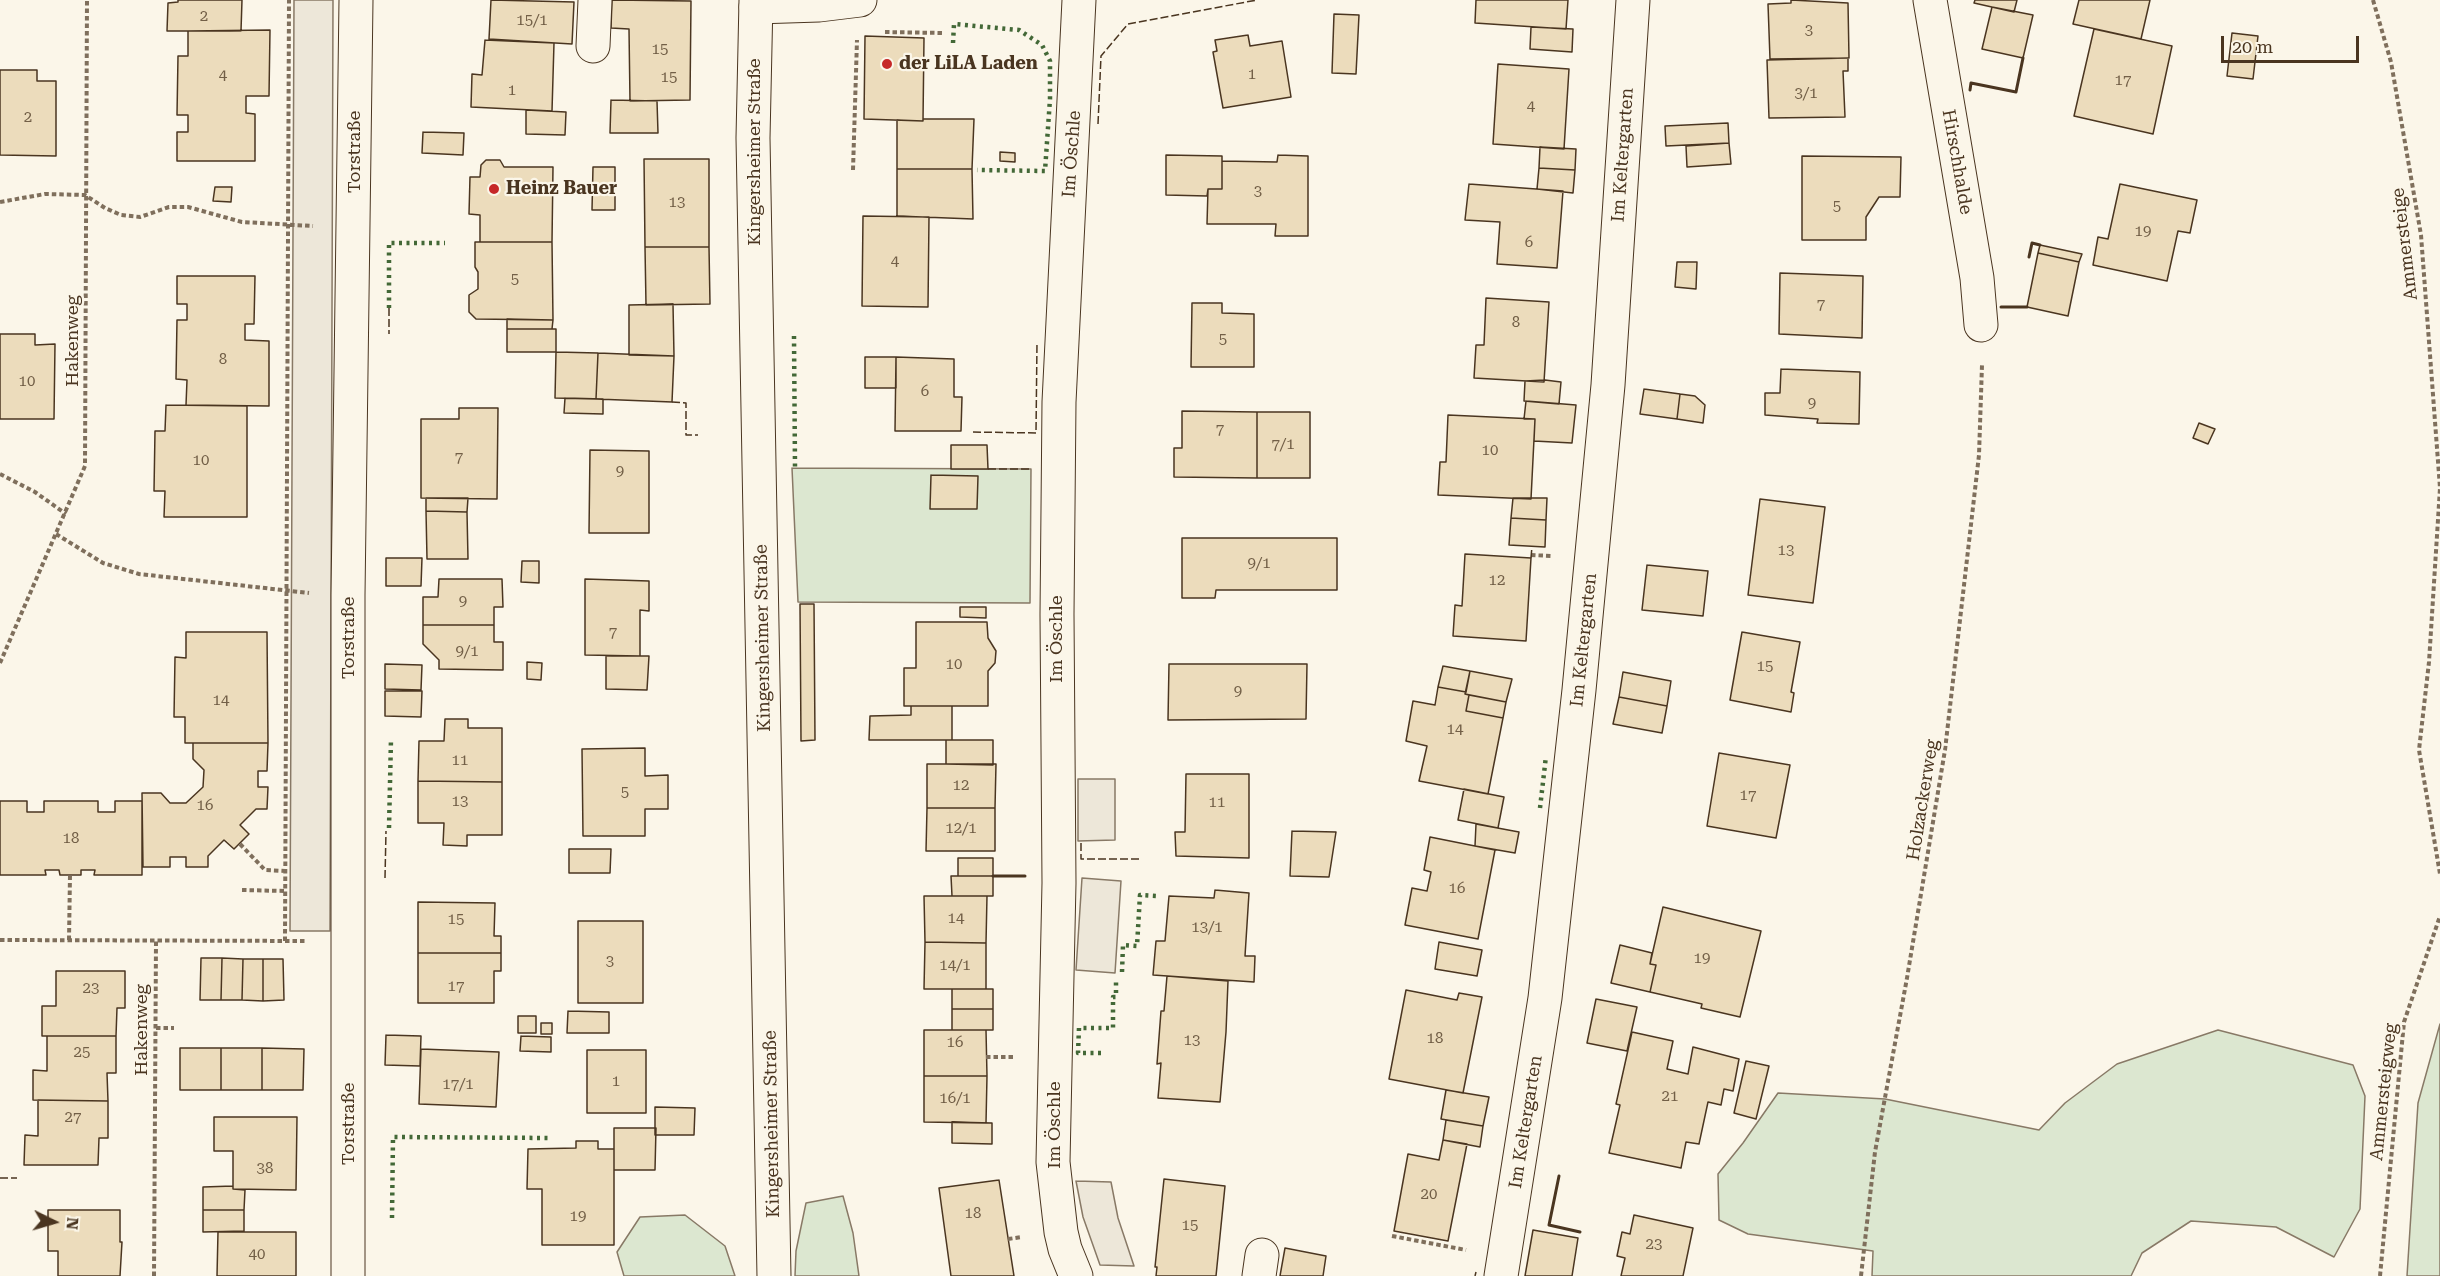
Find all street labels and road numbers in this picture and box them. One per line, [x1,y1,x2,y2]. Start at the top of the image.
street label: Kingersheimer Straße [744,58,766,246]
street label: Im Keltergarten [1608,87,1638,223]
street label: Hirschhalde [1937,108,1977,216]
street label: Im Öschle [1058,110,1086,198]
street label: Torstraße [344,111,366,193]
street label: Ammersteige [2387,187,2423,301]
street label: Hakenweg [62,295,84,387]
street label: Kingersheimer Straße [751,544,775,732]
street label: Im Keltergarten [1566,572,1602,708]
street label: Im Öschle [1046,595,1068,683]
street label: Torstraße [338,597,360,679]
street label: Holzackerweg [1903,738,1943,862]
street label: Hakenweg [131,984,153,1076]
street label: Ammersteigweg [2366,1022,2402,1162]
street label: Kingersheimer Straße [760,1030,784,1218]
street label: Im Keltergarten [1505,1054,1547,1190]
street label: Im Öschle [1044,1081,1066,1169]
street label: Torstraße [338,1083,360,1165]

